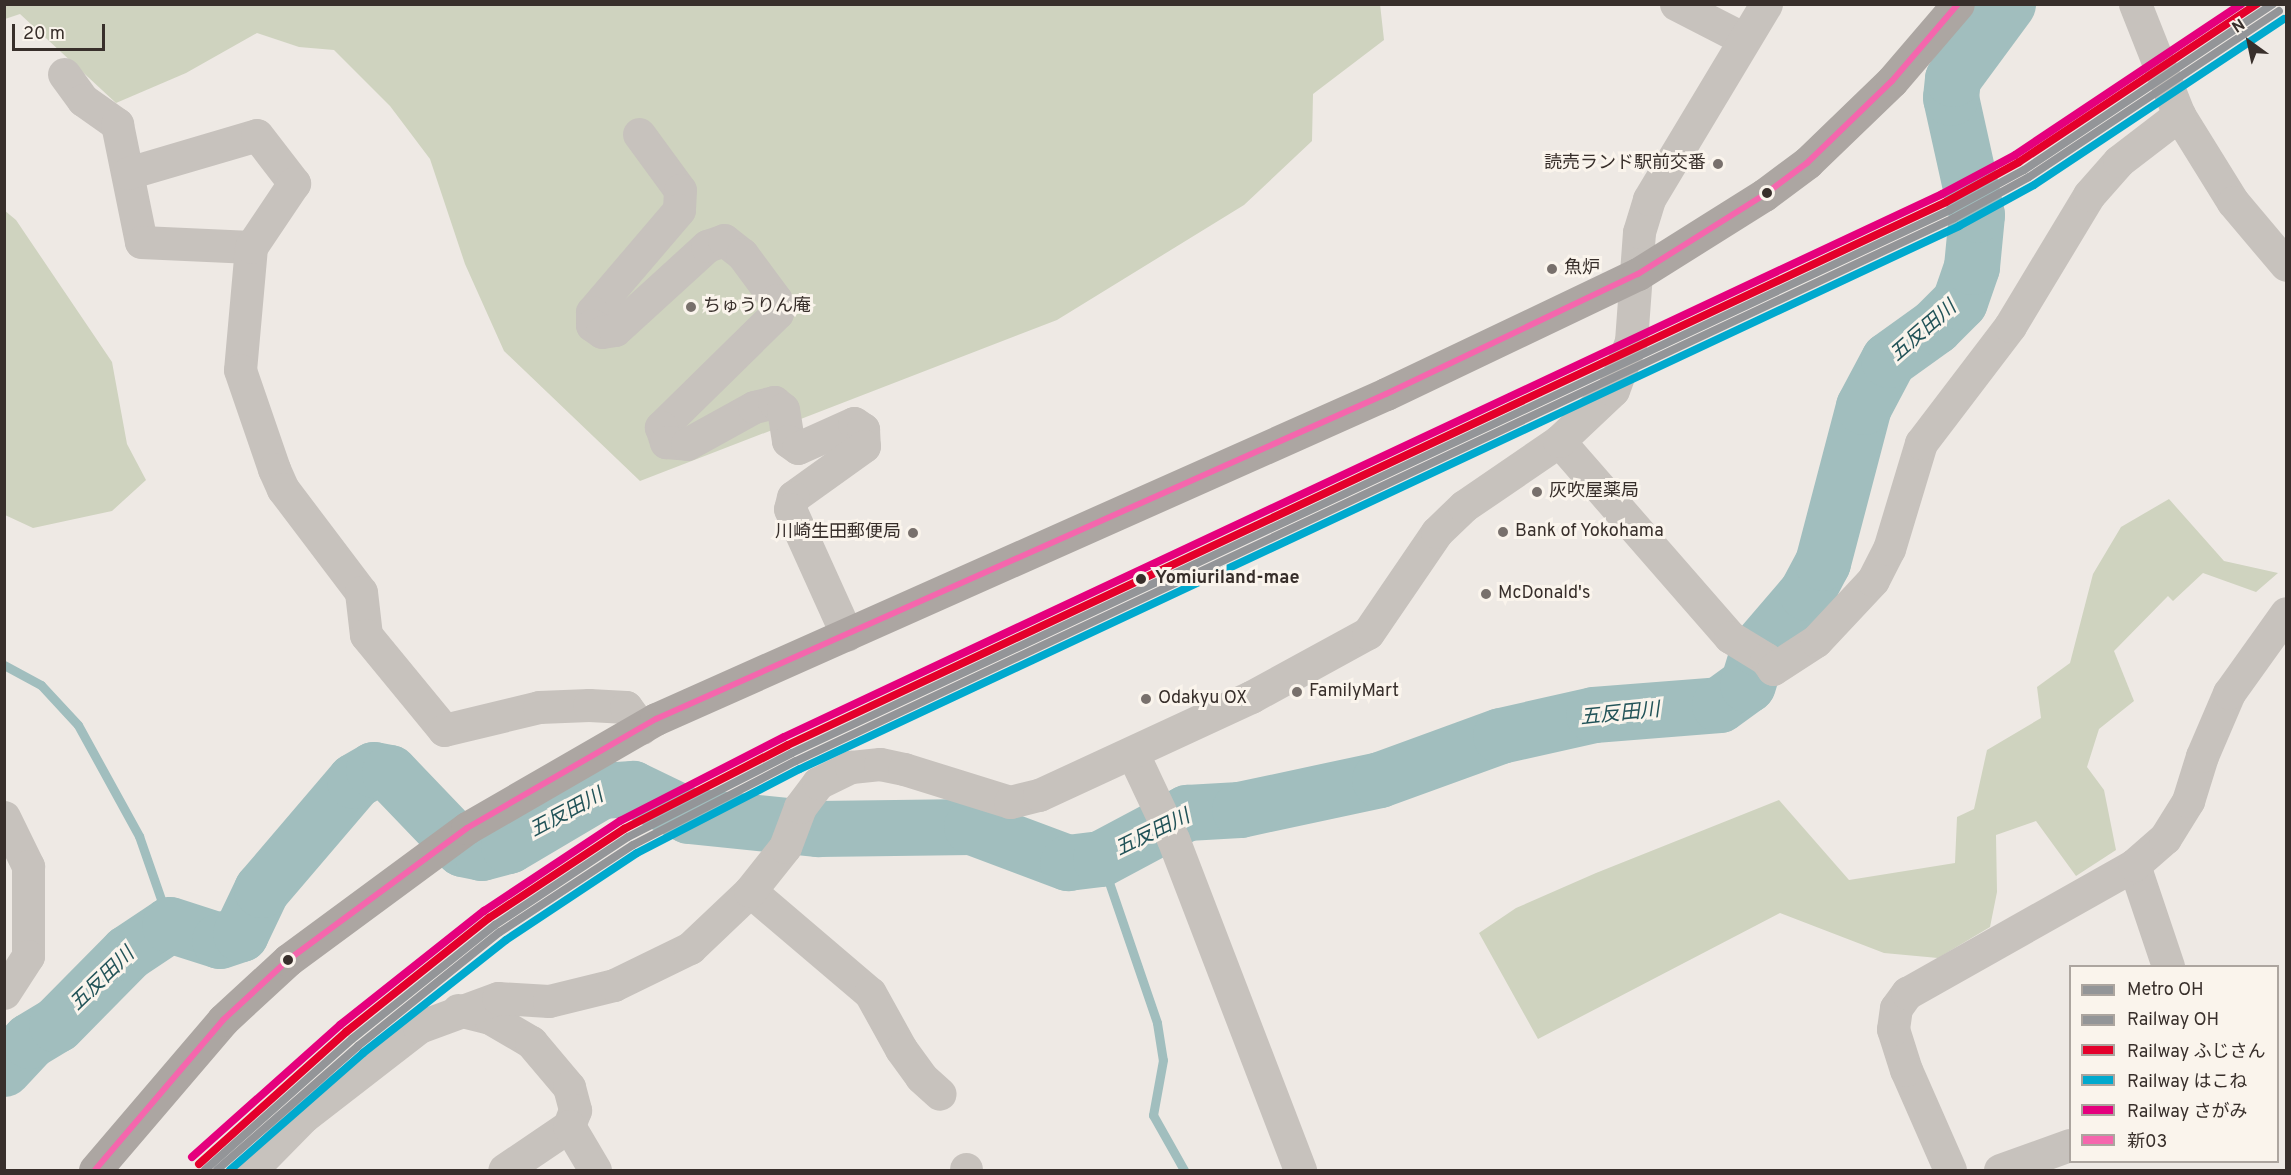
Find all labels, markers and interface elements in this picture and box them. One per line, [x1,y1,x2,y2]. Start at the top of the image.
scale bar [15,12,108,50]
north arrow [2219,12,2279,72]
text: N [2229,15,2249,38]
text: 20 m [23,23,65,46]
place label: 読売ランド駅前交番 [1544,153,1706,175]
marker: 読売ランド駅前交番 [1711,157,1725,171]
unlabelled marker [1761,187,1773,199]
place label: 魚炉 [1564,258,1600,280]
marker: 魚炉 [1545,262,1559,276]
place label: ちゅうりん庵 [703,296,811,318]
water label: 五反田川 [1886,297,1962,367]
marker: ちゅうりん庵 [684,300,698,314]
place label: 灰吹屋薬局 [1549,481,1639,503]
marker: 灰吹屋薬局 [1530,485,1544,499]
place label: Bank of Yokohama [1515,521,1664,543]
place label: 川崎生田郵便局 [775,522,901,544]
marker: Bank of Yokohama [1496,525,1510,539]
marker: 川崎生田郵便局 [906,526,920,540]
place label: Yomiuriland-mae [1155,568,1300,590]
marker: Yomiuriland-mae [1132,570,1150,588]
place label: McDonald's [1498,583,1590,605]
marker: McDonald's [1479,587,1493,601]
place label: FamilyMart [1309,681,1399,703]
marker: FamilyMart [1290,685,1304,699]
place label: Odakyu OX [1158,688,1247,710]
marker: Odakyu OX [1139,692,1153,706]
water label: 五反田川 [1579,699,1661,731]
water label: 五反田川 [526,785,608,843]
water label: 五反田川 [1112,806,1194,862]
water label: 五反田川 [66,944,140,1016]
unlabelled marker [282,954,294,966]
legend [2069,965,2279,1163]
text: Metro OH [2127,979,2204,1002]
text: Railway OH [2127,1009,2219,1032]
text: Railway ふじさん [2127,1041,2265,1064]
text: Railway はこね [2127,1071,2247,1094]
text: Railway さがみ [2127,1101,2247,1124]
text: 新03 [2127,1131,2167,1154]

